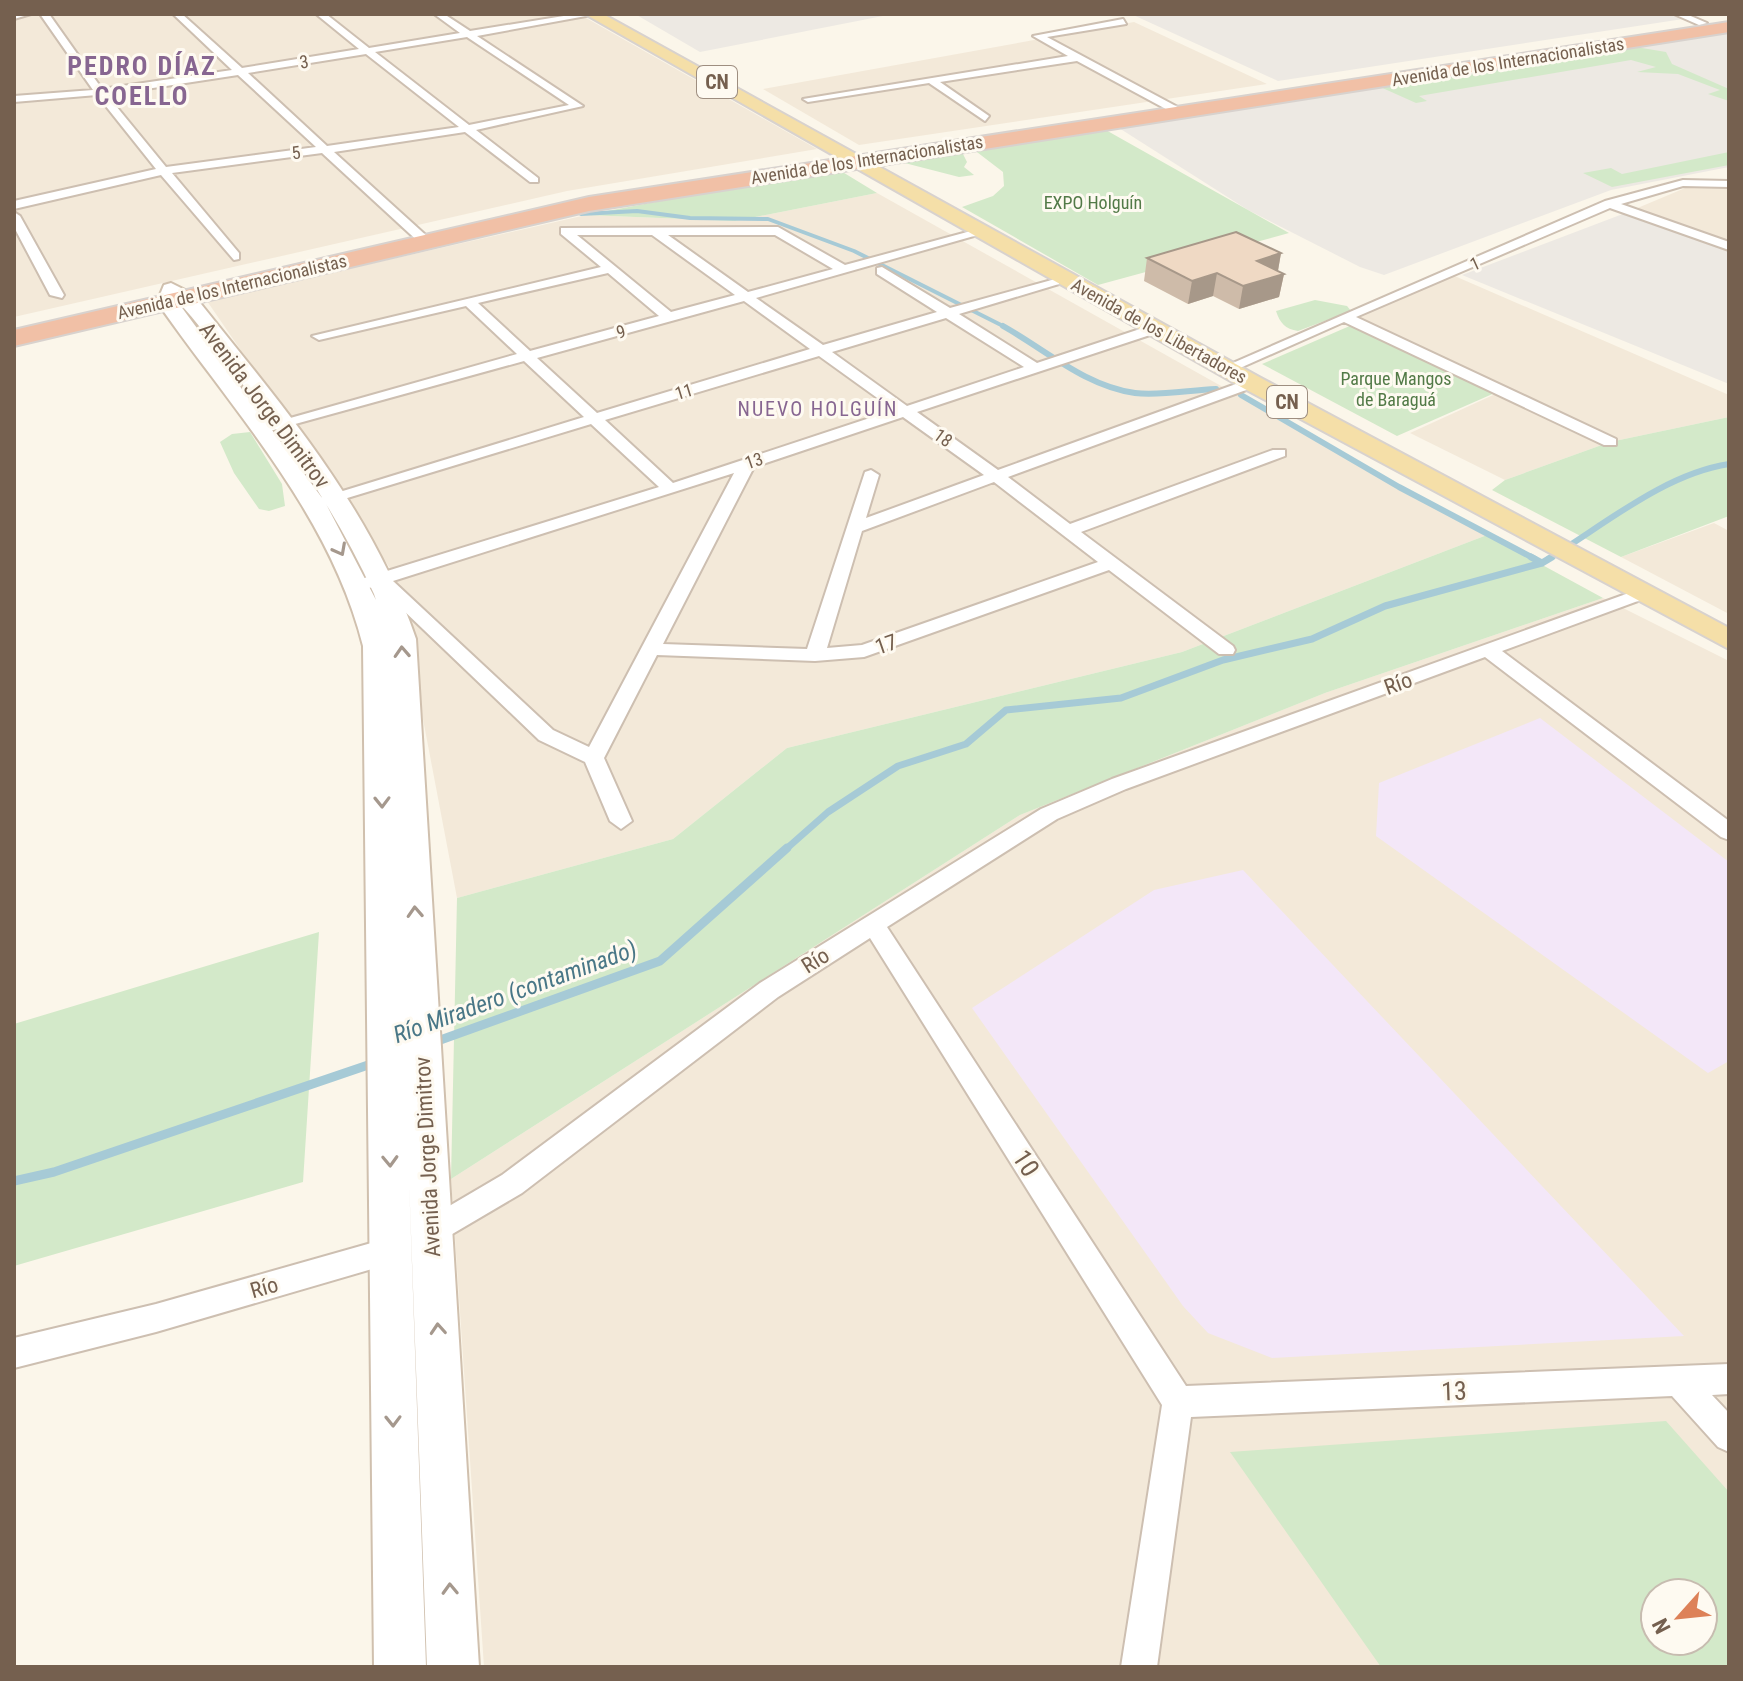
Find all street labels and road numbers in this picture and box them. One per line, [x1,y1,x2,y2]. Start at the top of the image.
street label: Avenida de los Internacionalistas [1390,33,1626,90]
street label: 3 [298,50,310,73]
road number: CN [697,66,737,98]
street label: Avenida de los Internacionalistas [749,131,985,188]
street label: 5 [290,141,302,164]
street label: Avenida de los Internacionalistas [115,250,349,323]
street label: 1 [1466,252,1483,275]
street label: Avenida de los Libertadores [1068,274,1251,388]
street label: Avenida Jorge Dimitrov [194,318,335,493]
street label: 9 [614,320,628,343]
street label: 11 [672,379,695,404]
road number: CN [1267,386,1307,418]
street label: 18 [930,424,957,451]
street label: 13 [742,448,766,473]
street label: 17 [872,629,901,660]
street label: Río [1381,667,1416,700]
street label: Río [797,942,834,978]
street label: Avenida Jorge Dimitrov [410,1056,445,1258]
street label: 10 [1006,1144,1046,1182]
street label: Río [247,1272,281,1303]
street label: 13 [1441,1376,1467,1406]

